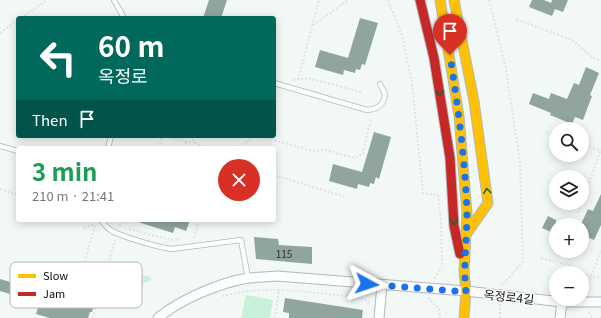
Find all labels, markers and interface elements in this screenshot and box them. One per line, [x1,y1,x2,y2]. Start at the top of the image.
pin [433,14,467,55]
icon: arrive [439,20,461,42]
text: 60 m [98,25,164,65]
icon: left [32,32,84,84]
text: 옥정로 [98,62,148,88]
one-way arrow [435,90,444,96]
icon: arrive [76,108,98,130]
text: Then [32,109,68,130]
map controls [549,122,589,306]
button: search [549,122,589,162]
text: 3 min [32,153,97,188]
button: close [218,159,260,201]
button: layers [549,170,589,210]
text: 210 m · 21:41 [32,186,114,205]
one-way arrow [483,188,492,194]
button: + [549,218,589,258]
one-way arrow [449,219,458,225]
house number: 115 [276,246,293,261]
legend [10,262,142,308]
position arrow [346,263,388,305]
button: − [549,266,589,306]
text: Slow [43,267,68,283]
text: Jam [43,285,65,301]
street label: 옥정로4길 [483,285,535,307]

